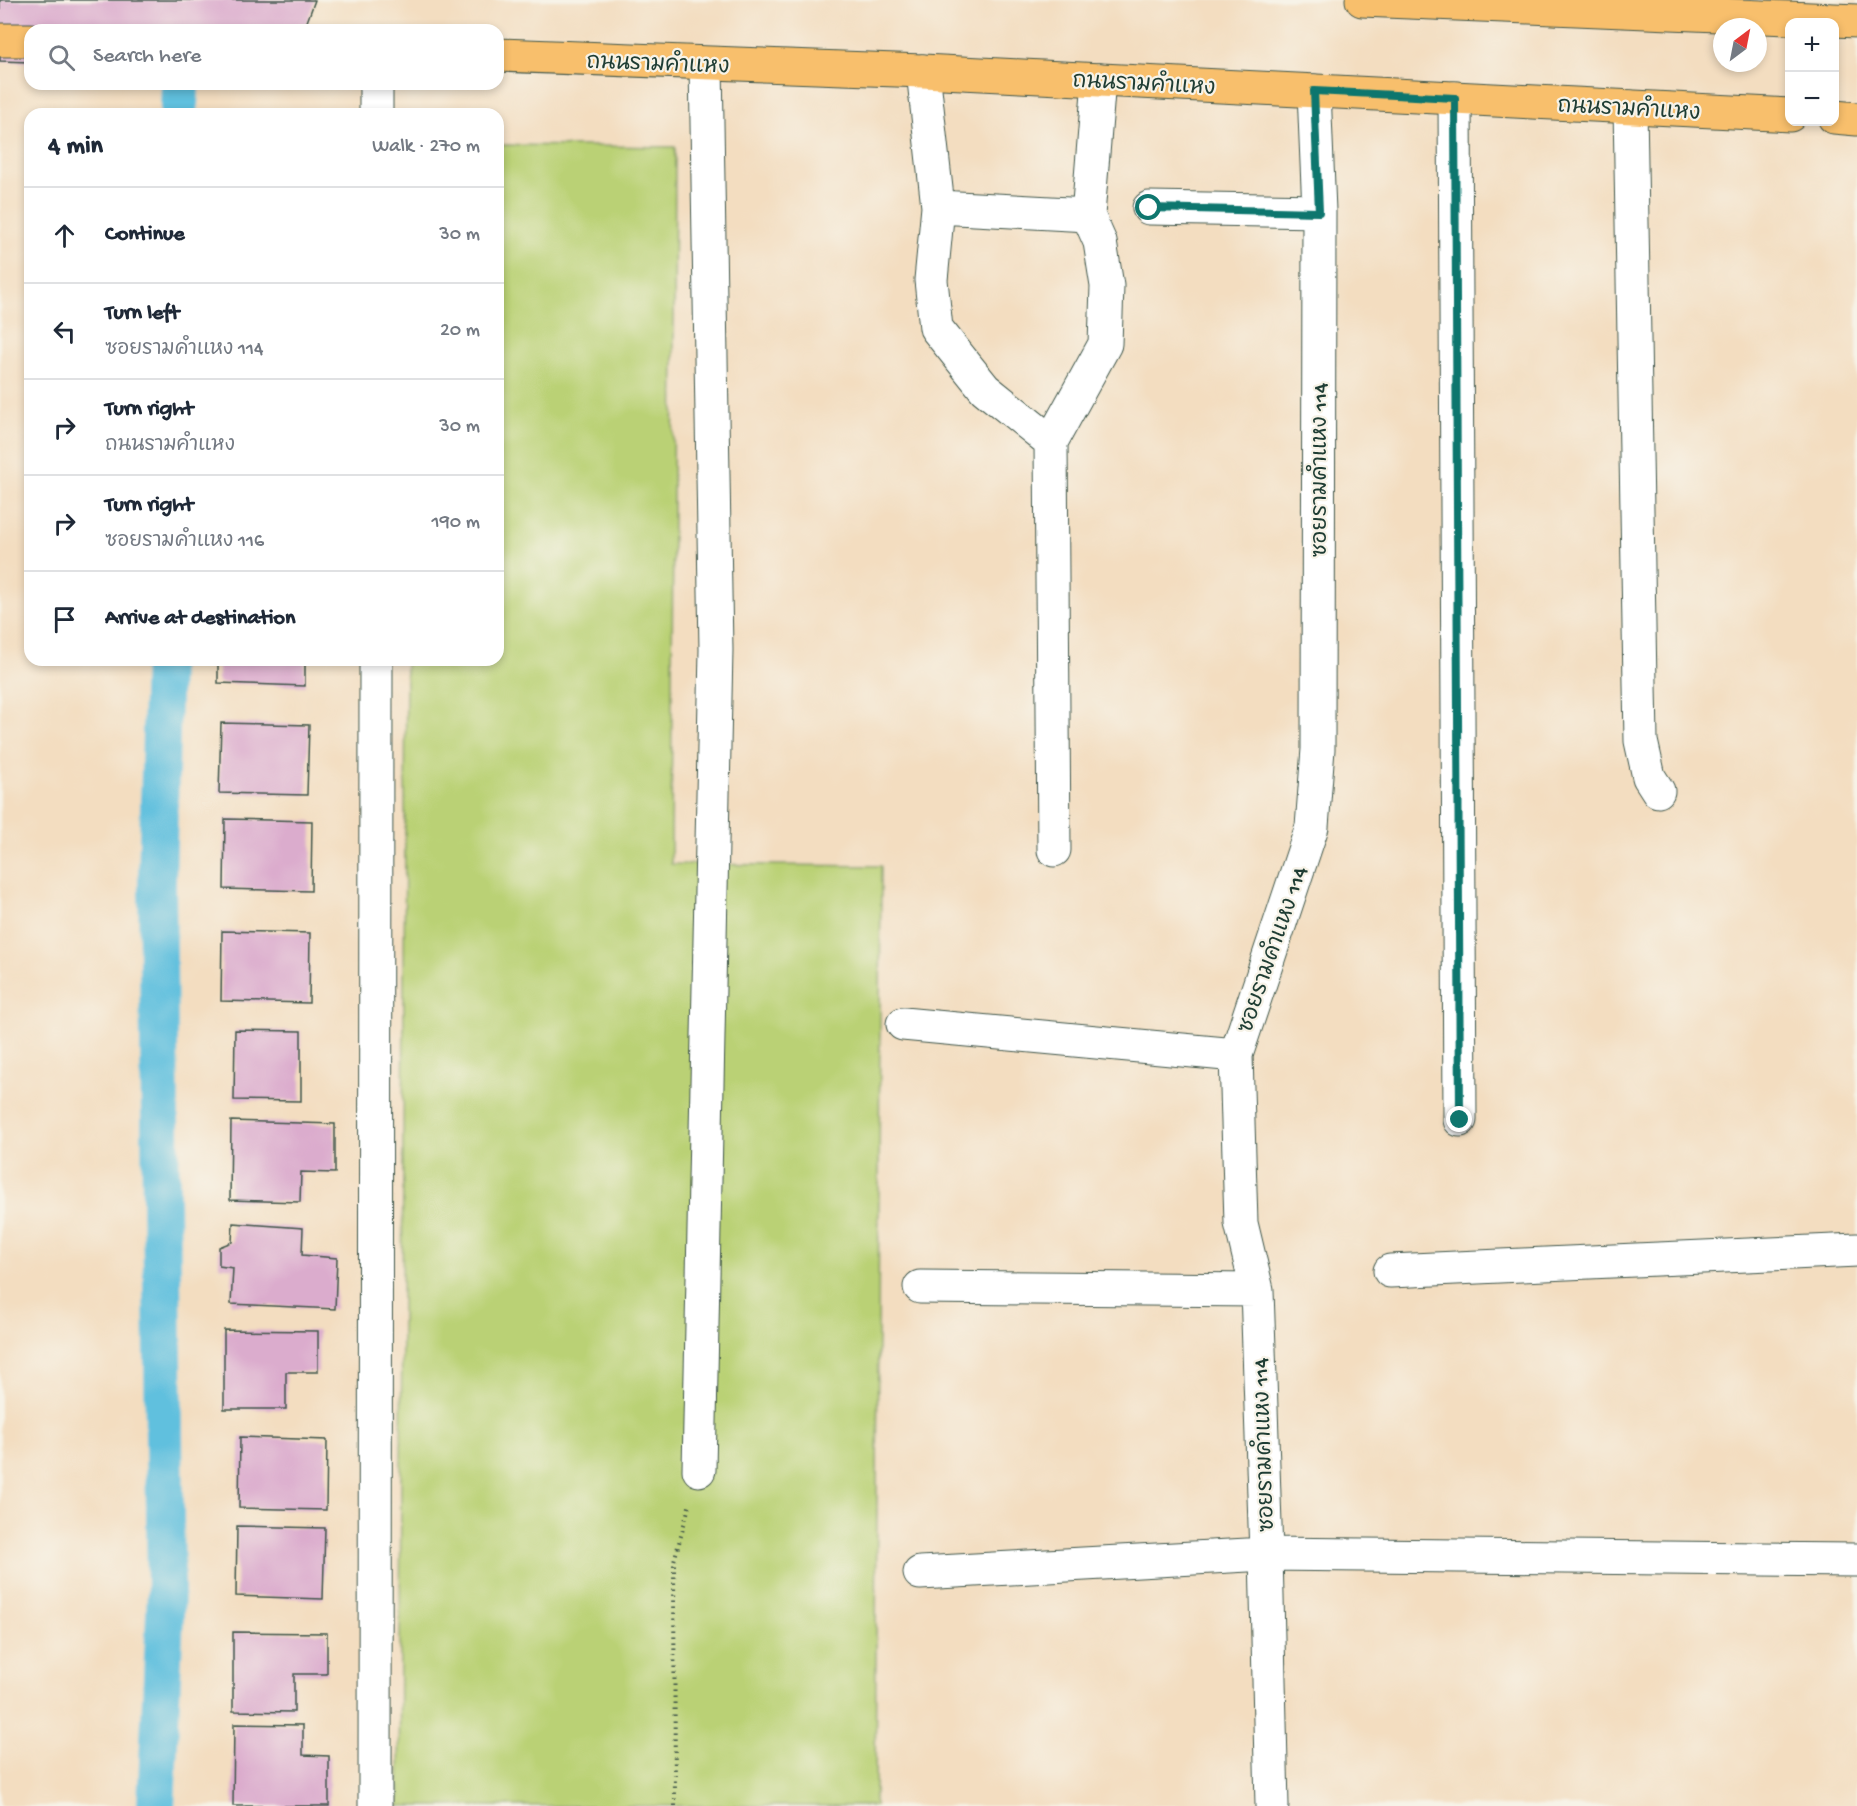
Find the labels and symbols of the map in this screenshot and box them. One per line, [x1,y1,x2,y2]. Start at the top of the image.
north arrow [1713,18,1767,72]
street label: ถนนรามคำแหง [586,47,730,81]
street label: ถนนรามคำแหง [1072,65,1216,103]
street label: ถนนรามคำแหง [1557,90,1701,128]
route start [1135,194,1161,220]
street label: ซอยรามคำแหง 114 [1305,382,1335,557]
street label: ซอยรามคำแหง 114 [1230,862,1316,1037]
route end [1446,1106,1472,1132]
street label: ซอยรามคำแหง 114 [1246,1357,1282,1533]

